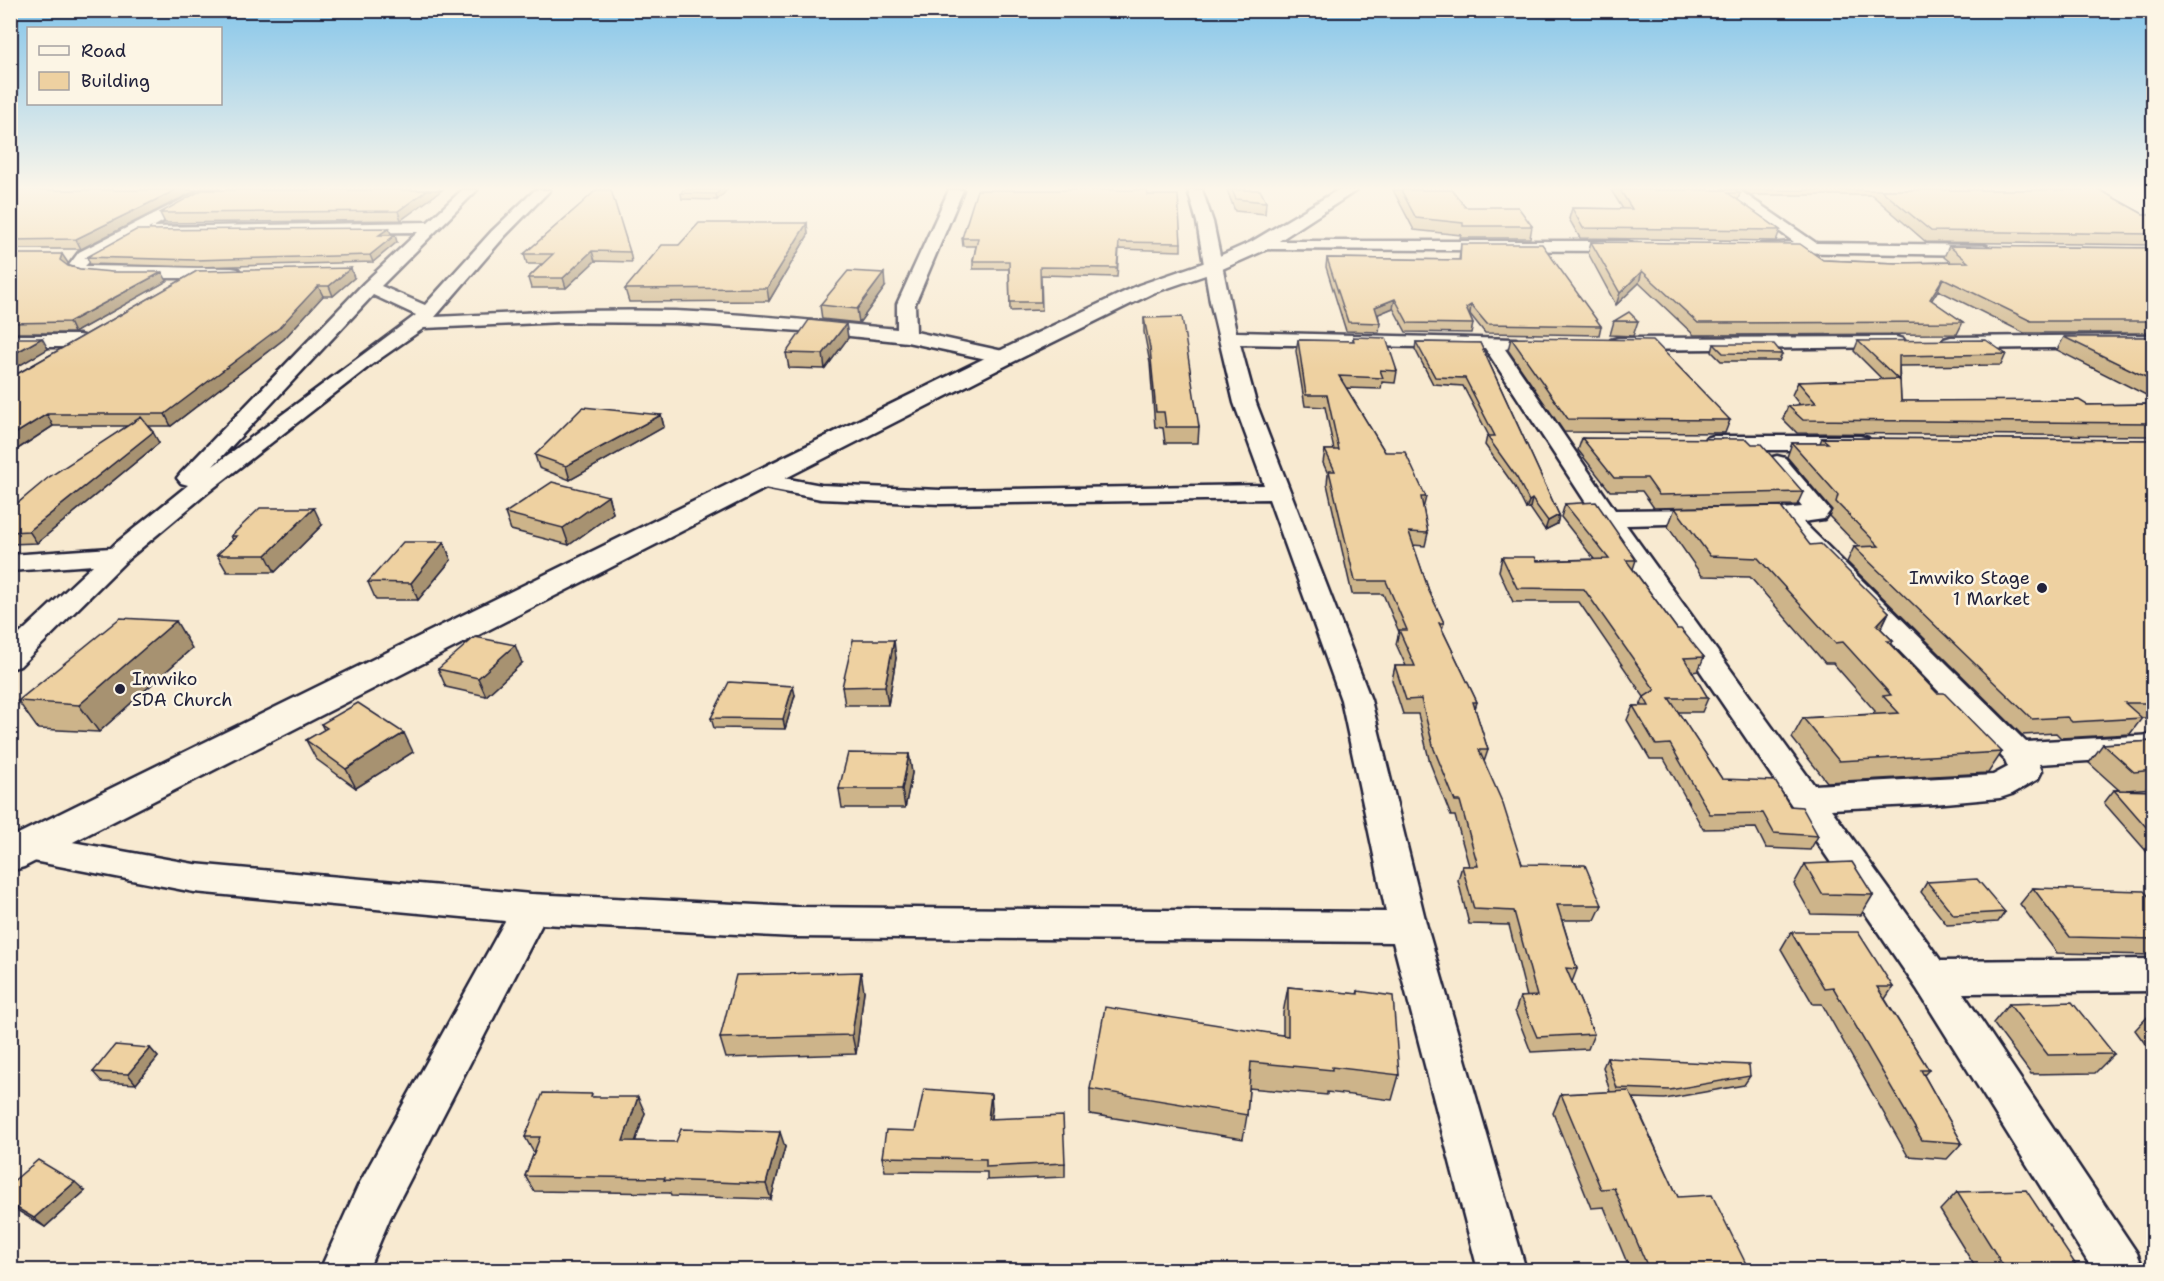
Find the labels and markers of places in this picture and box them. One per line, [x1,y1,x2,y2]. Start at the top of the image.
place label: Imwiko Stage 1 Market [1909,566,2030,611]
marker: Imwiko Stage 1 Market [2035,581,2049,595]
place label: Imwiko SDA Church [132,667,232,712]
marker: Imwiko SDA Church [113,682,127,696]

